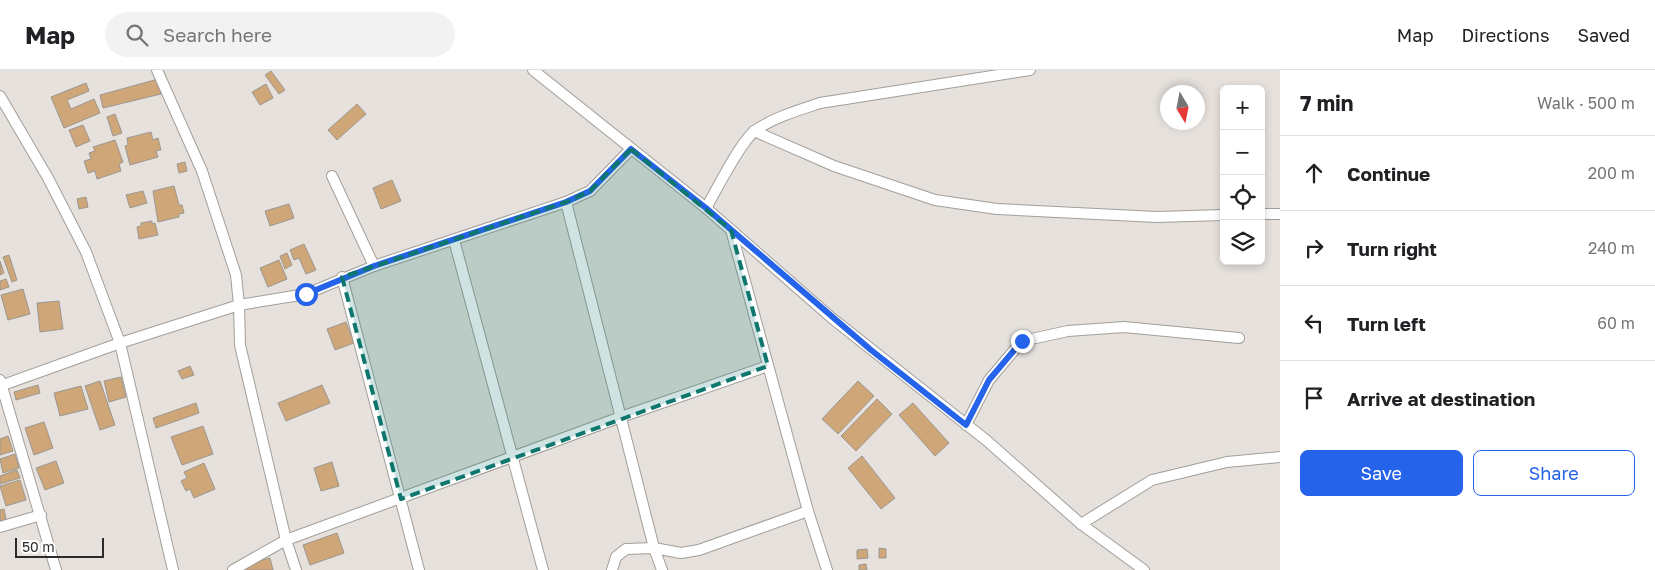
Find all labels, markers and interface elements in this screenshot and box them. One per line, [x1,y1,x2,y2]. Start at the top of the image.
search box [105,12,455,57]
text: Map [25,20,75,49]
icon: search [123,21,151,49]
text: Search here [163,23,272,46]
text: Map [1397,24,1433,46]
text: Directions [1461,24,1549,46]
text: Saved [1577,24,1630,46]
north arrow [1160,85,1205,130]
map controls [1220,85,1265,265]
button: + [1220,85,1265,130]
text: 7 min [1300,90,1354,116]
text: Walk · 500 m [1537,93,1635,113]
button: − [1220,130,1265,175]
icon: ahead [1300,159,1328,187]
text: Continue [1347,162,1430,185]
text: 200 m [1588,163,1635,183]
button: locate [1220,175,1265,220]
button: layers [1220,220,1265,265]
icon: right [1300,234,1328,262]
text: Turn right [1347,237,1437,260]
text: 240 m [1588,238,1635,258]
route start [295,283,318,306]
icon: left [1300,309,1328,337]
text: Turn left [1347,312,1426,335]
text: 60 m [1597,313,1635,333]
route end [1011,330,1034,353]
icon: arrive [1300,384,1328,412]
text: Arrive at destination [1347,387,1535,410]
button: Save [1300,450,1463,496]
button: Share [1473,450,1635,496]
scale bar [15,535,104,558]
text: 50 m [22,538,55,555]

